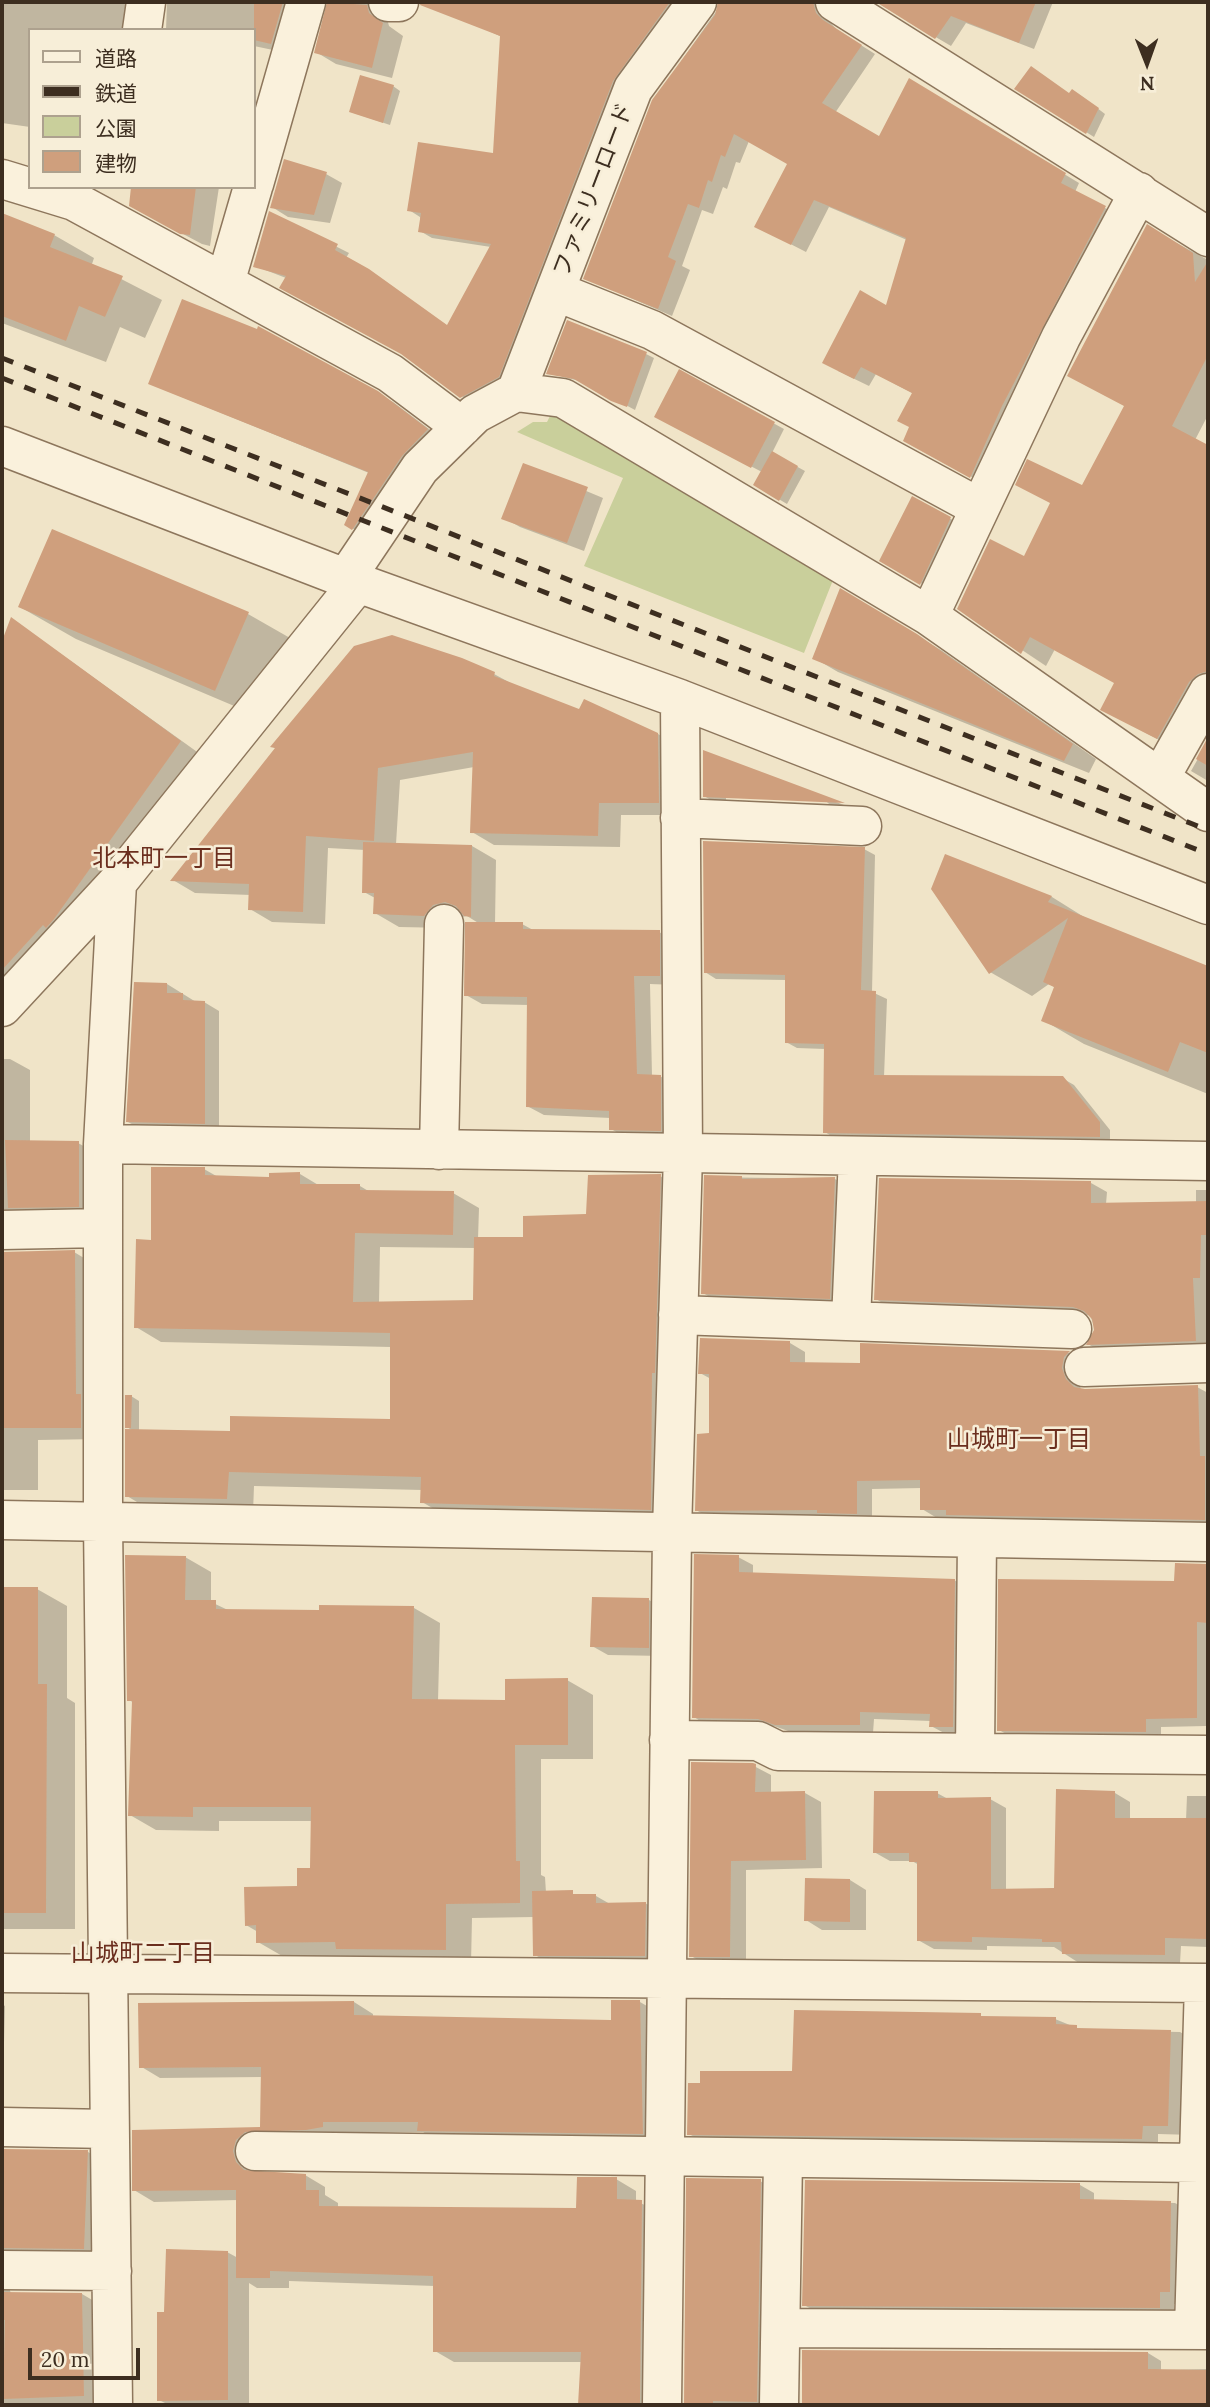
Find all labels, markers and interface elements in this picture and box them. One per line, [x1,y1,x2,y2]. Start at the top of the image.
legend [28,28,256,189]
north arrow [1112,28,1182,98]
text: 道路 [95,45,137,72]
text: N [1140,72,1155,96]
text: 鉄道 [95,80,137,107]
street label: ファミリーロード [548,99,640,281]
text: 公園 [95,115,137,142]
text: 建物 [95,150,137,177]
district label: 北本町一丁目 [92,845,236,873]
district label: 山城町一丁目 [947,1426,1091,1454]
district label: 山城町二丁目 [71,1940,215,1968]
scale bar [32,2334,144,2378]
text: 20 m [41,2346,90,2373]

